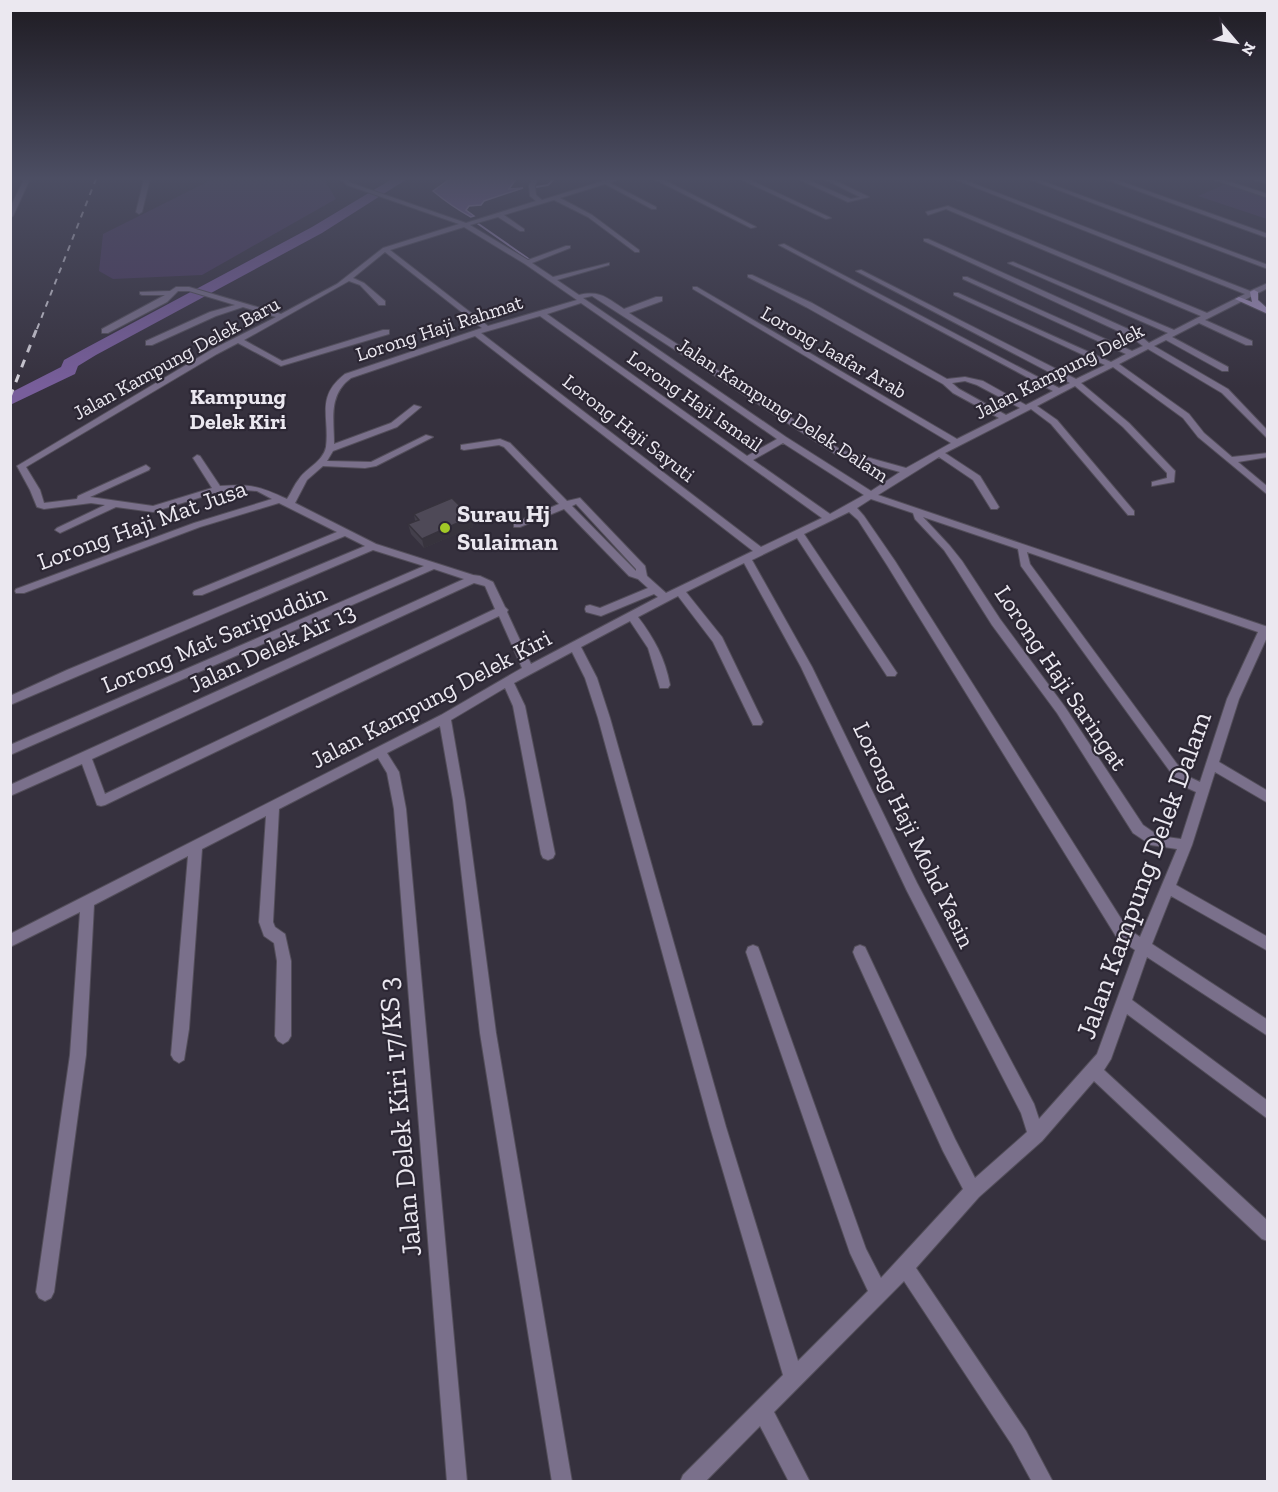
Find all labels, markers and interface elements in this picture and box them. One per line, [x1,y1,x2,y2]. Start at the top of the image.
north arrow [1206,12,1266,72]
text: N [1237,39,1260,59]
street label: Lorong Haji Rahmat [353,290,526,366]
street label: Jalan Kampung Delek Baru [68,291,284,425]
street label: Lorong Jaafar Arab [757,301,911,403]
street label: Jalan Kampung Delek [970,318,1148,424]
street label: Jalan Kampung Delek Dalam [673,333,894,488]
street label: Lorong Haji Ismail [623,345,767,457]
street label: Lorong Haji Sayuti [558,369,700,487]
district label: Kampung Delek Kiri [190,383,287,435]
street label: Lorong Haji Mat Jusa [33,473,251,576]
place label: Surau Hj Sulaiman [457,499,558,556]
marker: Surau Hj Sulaiman [438,521,452,535]
street label: Lorong Mat Saripuddin [97,578,331,699]
street label: Lorong Haji Saringat [989,580,1134,776]
street label: Jalan Delek Air 13 [184,596,360,699]
street label: Jalan Kampung Delek Kiri [305,623,556,774]
street label: Jalan Kampung Delek Dalam [1069,707,1218,1043]
street label: Lorong Haji Mohd Yasin [847,717,982,953]
street label: Jalan Delek Kiri 17/KS 3 [371,976,428,1258]

